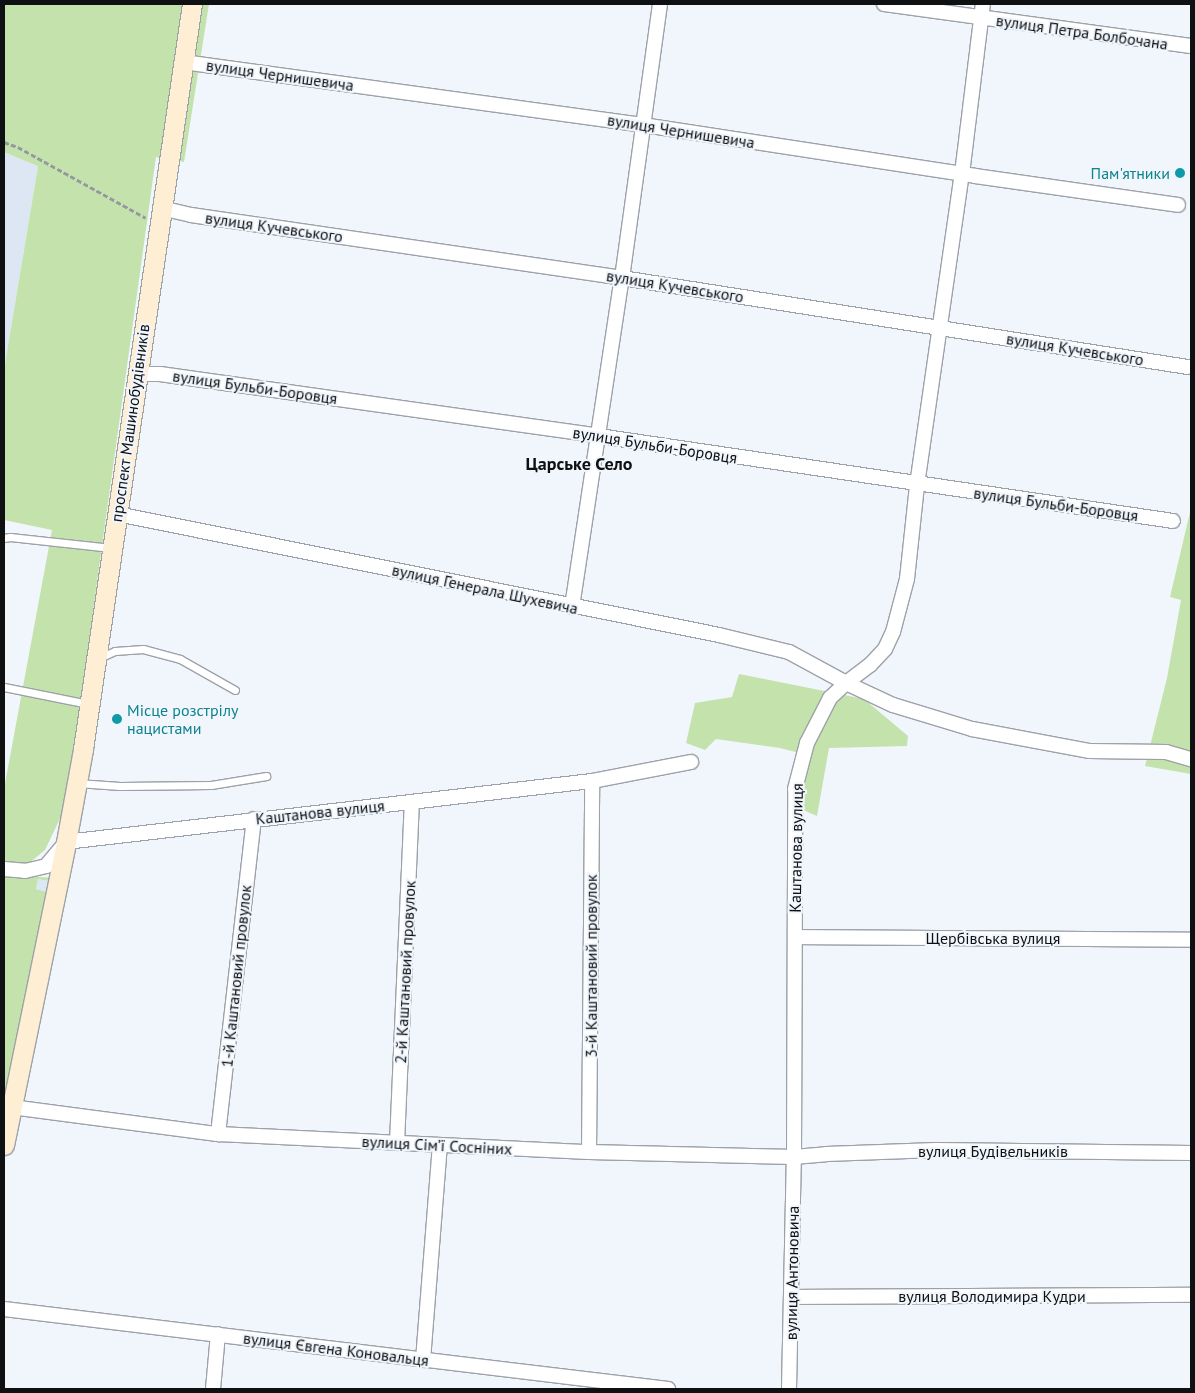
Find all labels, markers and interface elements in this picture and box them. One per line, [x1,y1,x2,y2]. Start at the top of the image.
street label: вулиця Петра Болбочана [995,10,1169,54]
street label: вулиця Чернишевича [205,55,355,95]
street label: вулиця Чернишевича [606,110,756,152]
place label: Пам'ятники [1091,163,1170,183]
marker: Пам'ятники [1174,167,1186,179]
street label: вулиця Кучевського [204,208,344,246]
street label: вулиця Кучевського [605,266,745,306]
street label: проспект Машинобудівників [107,323,153,523]
street label: вулиця Кучевського [1005,329,1145,369]
street label: вулиця Бульби-Боровця [171,366,339,408]
street label: вулиця Бульби-Боровця [571,423,739,467]
district label: Царське Село [525,453,633,475]
street label: вулиця Бульби-Боровця [972,483,1140,525]
street label: вулиця Генерала Шухевича [390,560,580,618]
place label: Місце розстрілу нацистами [127,700,238,738]
marker: Місце розстрілу нацистами [111,713,123,725]
street label: Каштанова вулиця [785,783,807,913]
street label: Каштанова вулиця [255,796,385,828]
street label: 3-й Каштановий провулок [581,874,601,1058]
street label: 2-й Каштановий провулок [391,880,419,1064]
street label: 1-й Каштановий провулок [217,884,255,1068]
street label: Щербівська вулиця [926,928,1060,948]
street label: вулиця Сім’ї Сосніних [361,1131,513,1159]
street label: вулиця Будівельників [918,1141,1068,1161]
street label: вулиця Антоновича [781,1205,803,1341]
street label: вулиця Володимира Кудри [898,1286,1086,1306]
street label: вулиця Євгена Коновальця [242,1328,430,1370]

